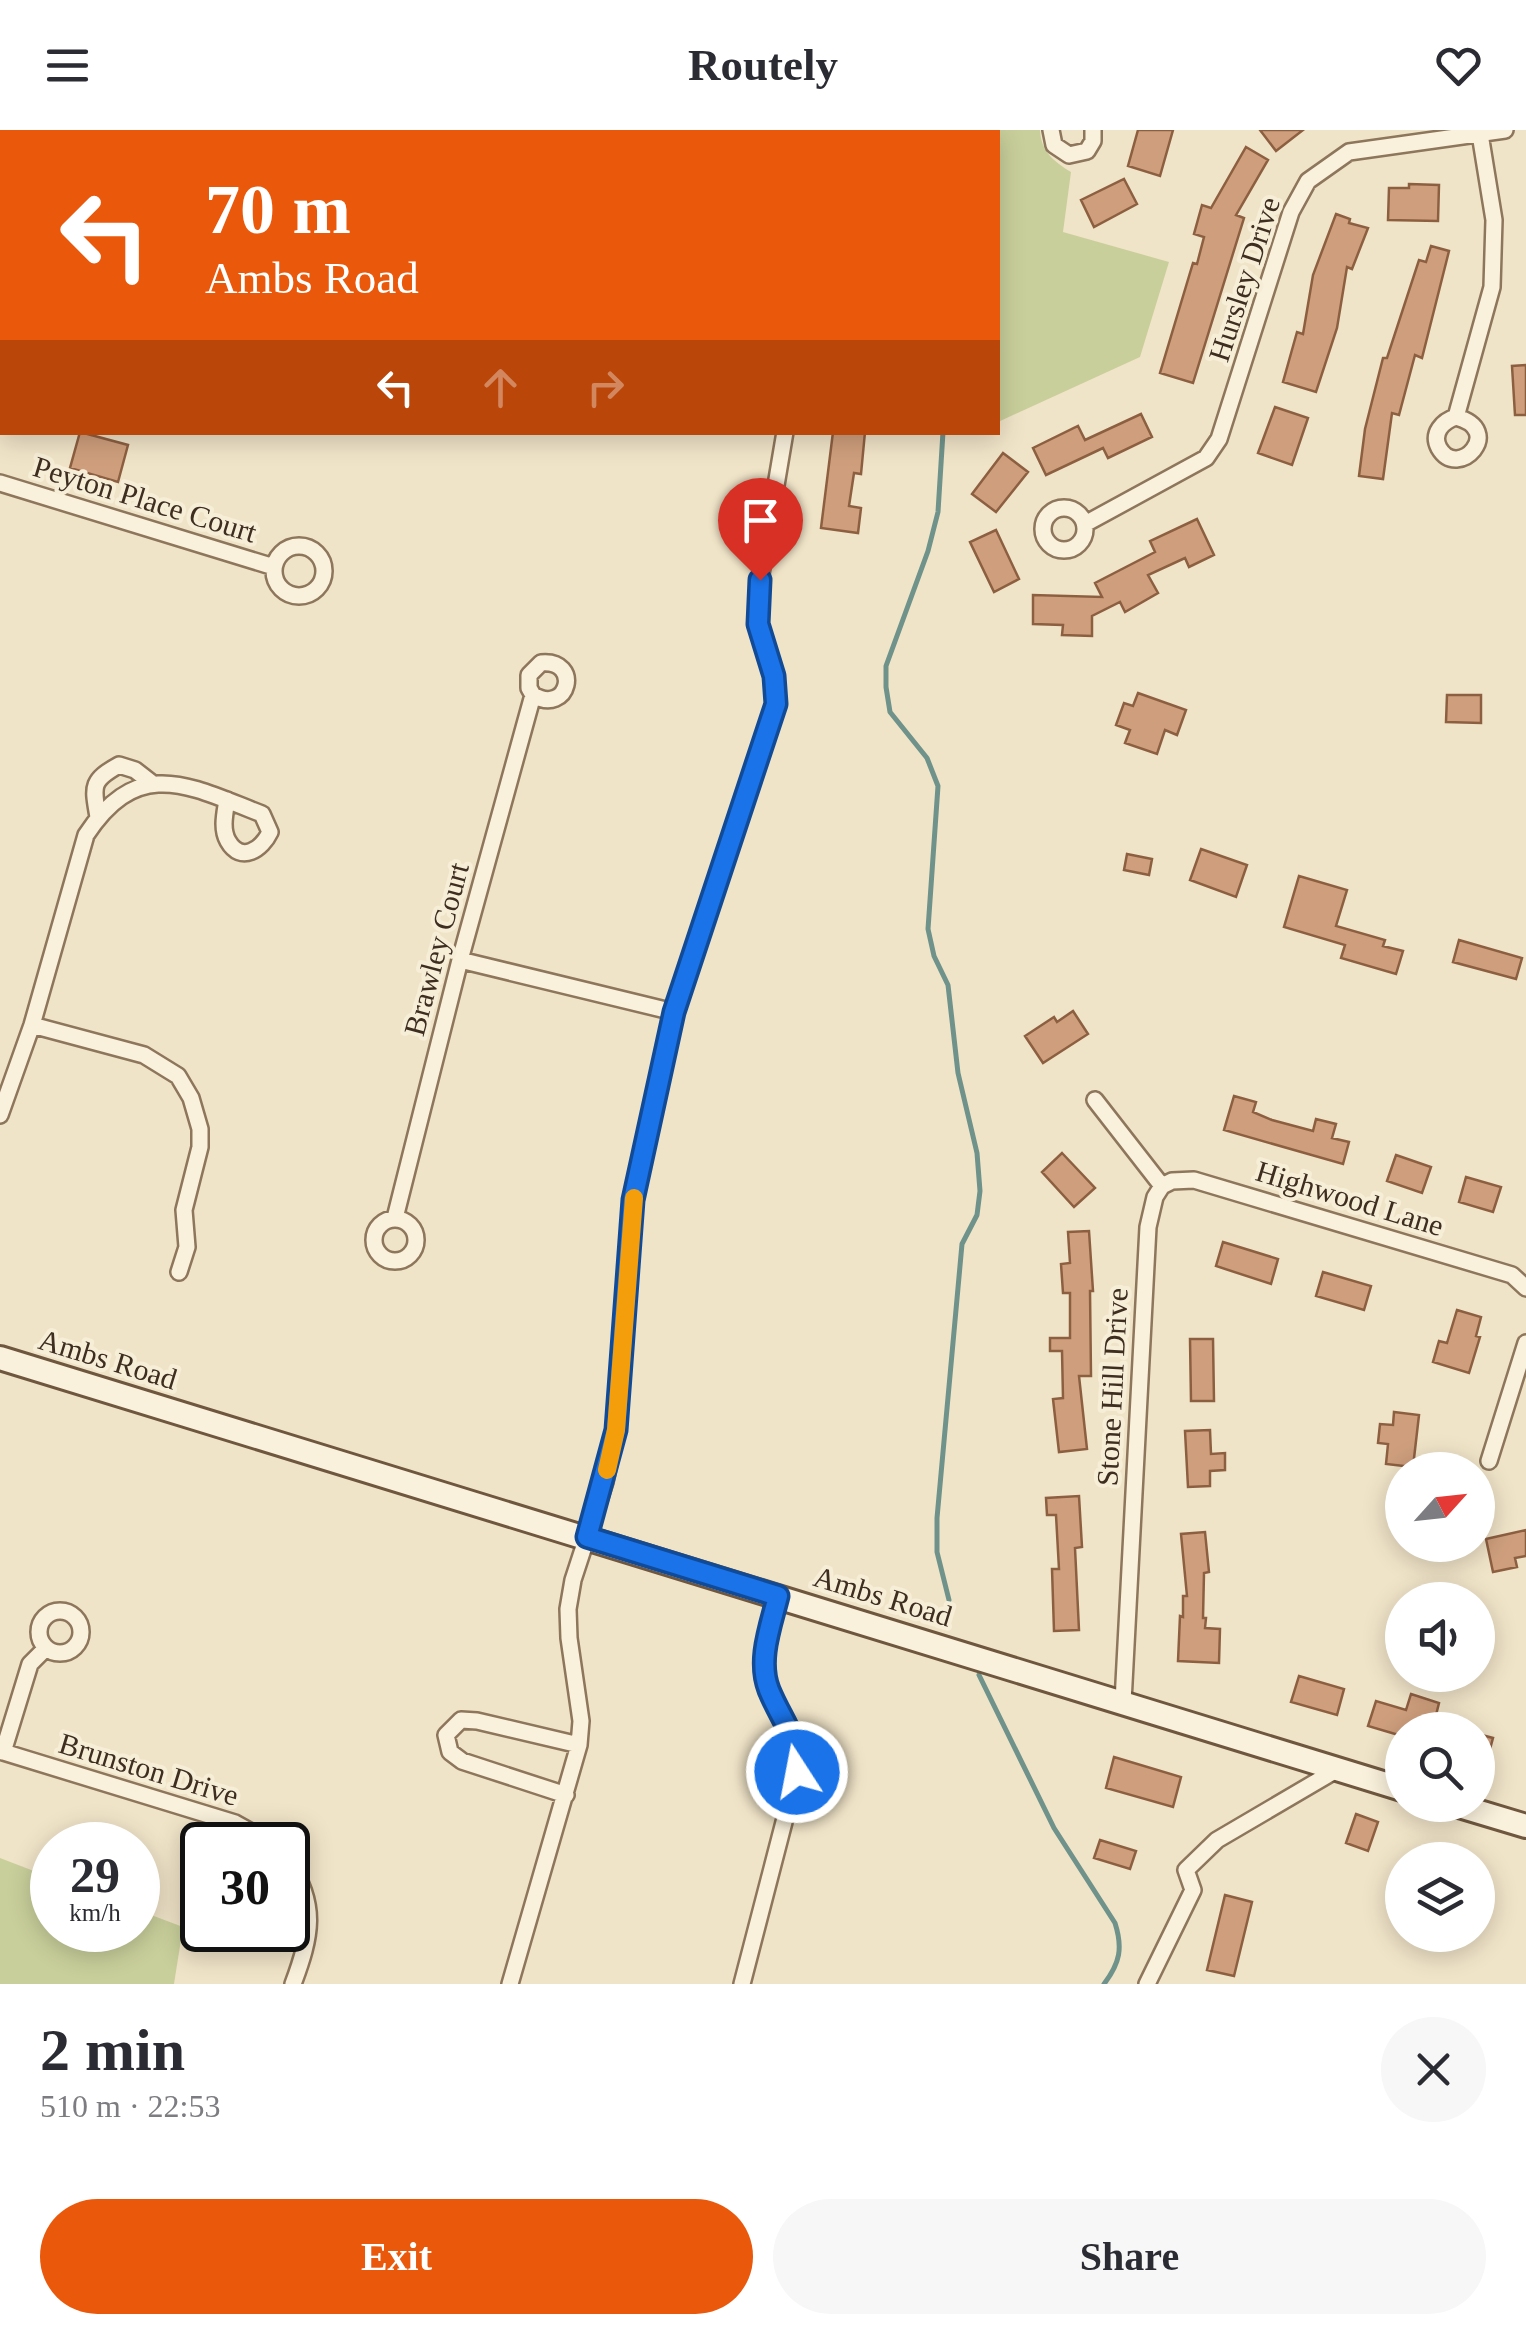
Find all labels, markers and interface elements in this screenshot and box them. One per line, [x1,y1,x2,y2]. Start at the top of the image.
icon: menu [40,38,95,93]
icon: heart [1431,38,1486,93]
text: Routely [688,40,838,90]
icon: left [40,170,170,300]
text: 70 m [205,171,351,248]
street label: Hursley Drive [1202,193,1286,365]
text: Ambs Road [205,253,419,303]
icon: left [368,360,423,415]
icon: ahead [473,360,528,415]
icon: right [578,360,633,415]
street label: Peyton Place Court [29,449,261,549]
pin [718,478,803,581]
icon: arrive [733,493,788,548]
street label: Brawley Court [397,858,475,1039]
street label: Highwood Lane [1252,1154,1448,1242]
street label: Stone Hill Drive [1090,1287,1134,1487]
street label: Ambs Road [35,1322,181,1396]
north arrow [1385,1452,1495,1562]
map controls [1385,1452,1495,1952]
street label: Ambs Road [810,1559,956,1633]
button: sound [1385,1582,1495,1692]
button: search [1385,1712,1495,1822]
position arrow [745,1720,849,1824]
street label: Brunston Drive [55,1726,243,1812]
speed limit sign: 30 [180,1822,310,1952]
button: layers [1385,1842,1495,1952]
text: 29 [70,1847,120,1903]
text: km/h [69,1899,121,1926]
text: 2 min [40,2017,185,2083]
button: close [1381,2017,1486,2122]
text: 510 m · 22:53 [40,2088,220,2124]
button: Exit [40,2199,753,2314]
button: Share [773,2199,1486,2314]

